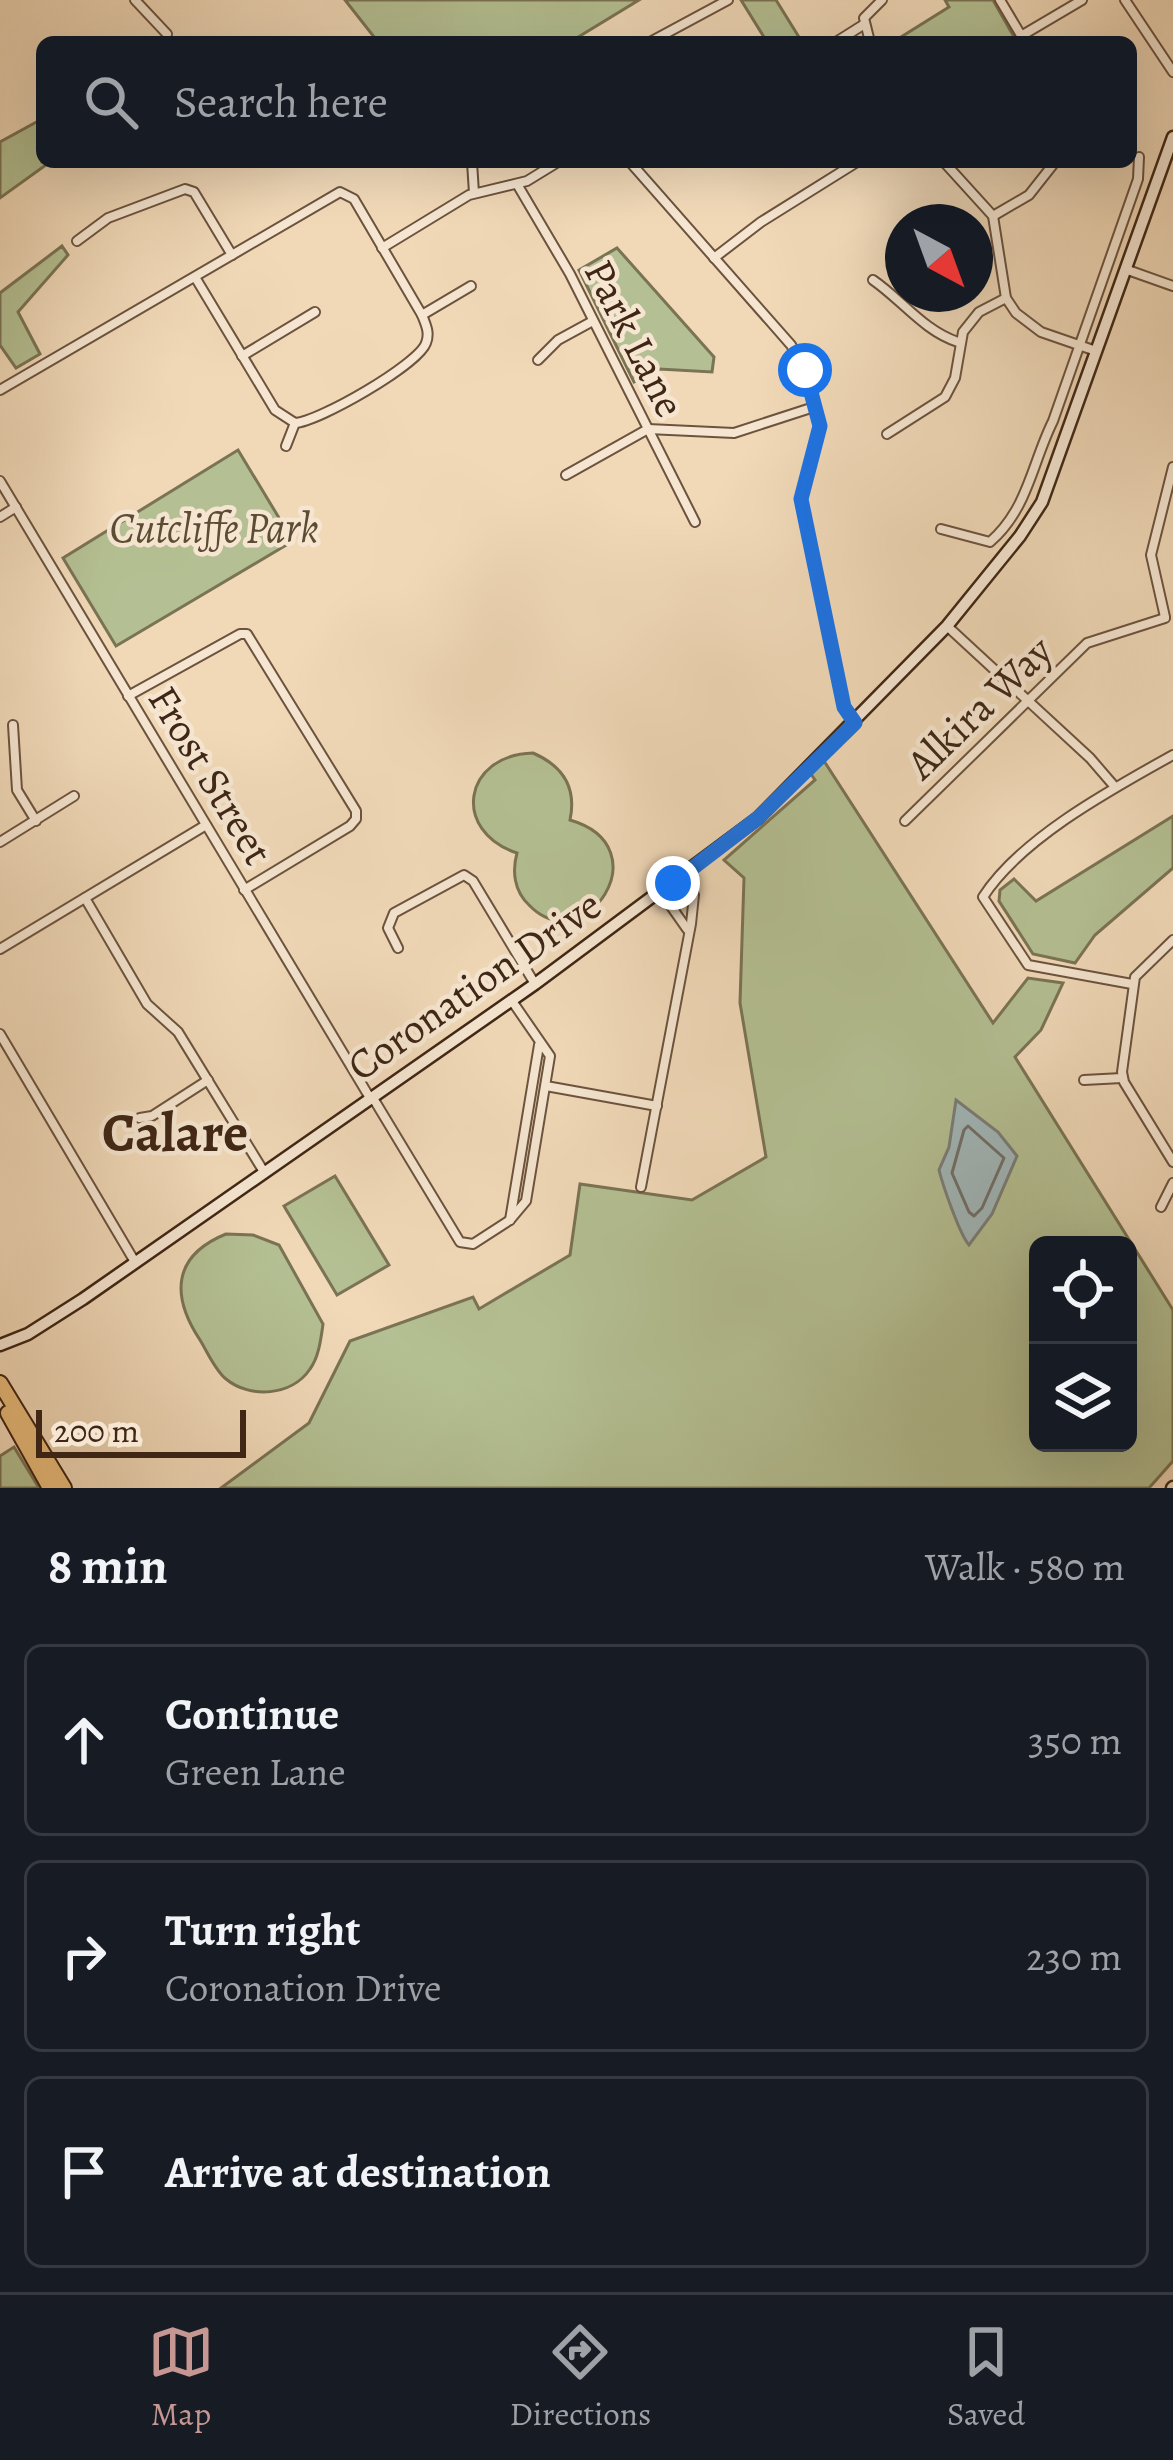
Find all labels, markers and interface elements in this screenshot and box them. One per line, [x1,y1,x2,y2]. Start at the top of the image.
search box [36,36,1137,168]
icon: search [78,69,144,135]
text: Search here [174,71,388,133]
north arrow [885,204,993,312]
street label: Park Lane [571,249,699,427]
route start [778,343,832,397]
park label: Cutcliffe Park [109,499,319,556]
street label: Alkira Way [892,622,1066,792]
street label: Frost Street [135,675,287,875]
route end [646,856,700,910]
street label: Coronation Drive [336,876,612,1094]
district label: Calare [102,1096,248,1170]
map controls [1029,1236,1137,1452]
button: locate [1029,1236,1137,1344]
button: layers [1029,1344,1137,1452]
scale bar [36,1404,246,1457]
text: 200 m [54,1408,139,1453]
text: 8 min [48,1531,168,1601]
text: Walk · 580 m [925,1540,1125,1593]
text: Continue [165,1683,339,1745]
icon: ahead [51,1707,117,1773]
text: 350 m [1028,1714,1122,1767]
text: Green Lane [165,1745,346,1798]
text: Turn right [165,1899,360,1961]
icon: right [51,1923,117,1989]
text: 230 m [1026,1930,1122,1983]
text: Coronation Drive [165,1961,442,2014]
icon: arrive [51,2139,117,2205]
text: Arrive at destination [165,2141,551,2203]
tab: Map [148,2319,214,2436]
tab: Directions [510,2319,651,2436]
tab: Saved [947,2319,1025,2436]

